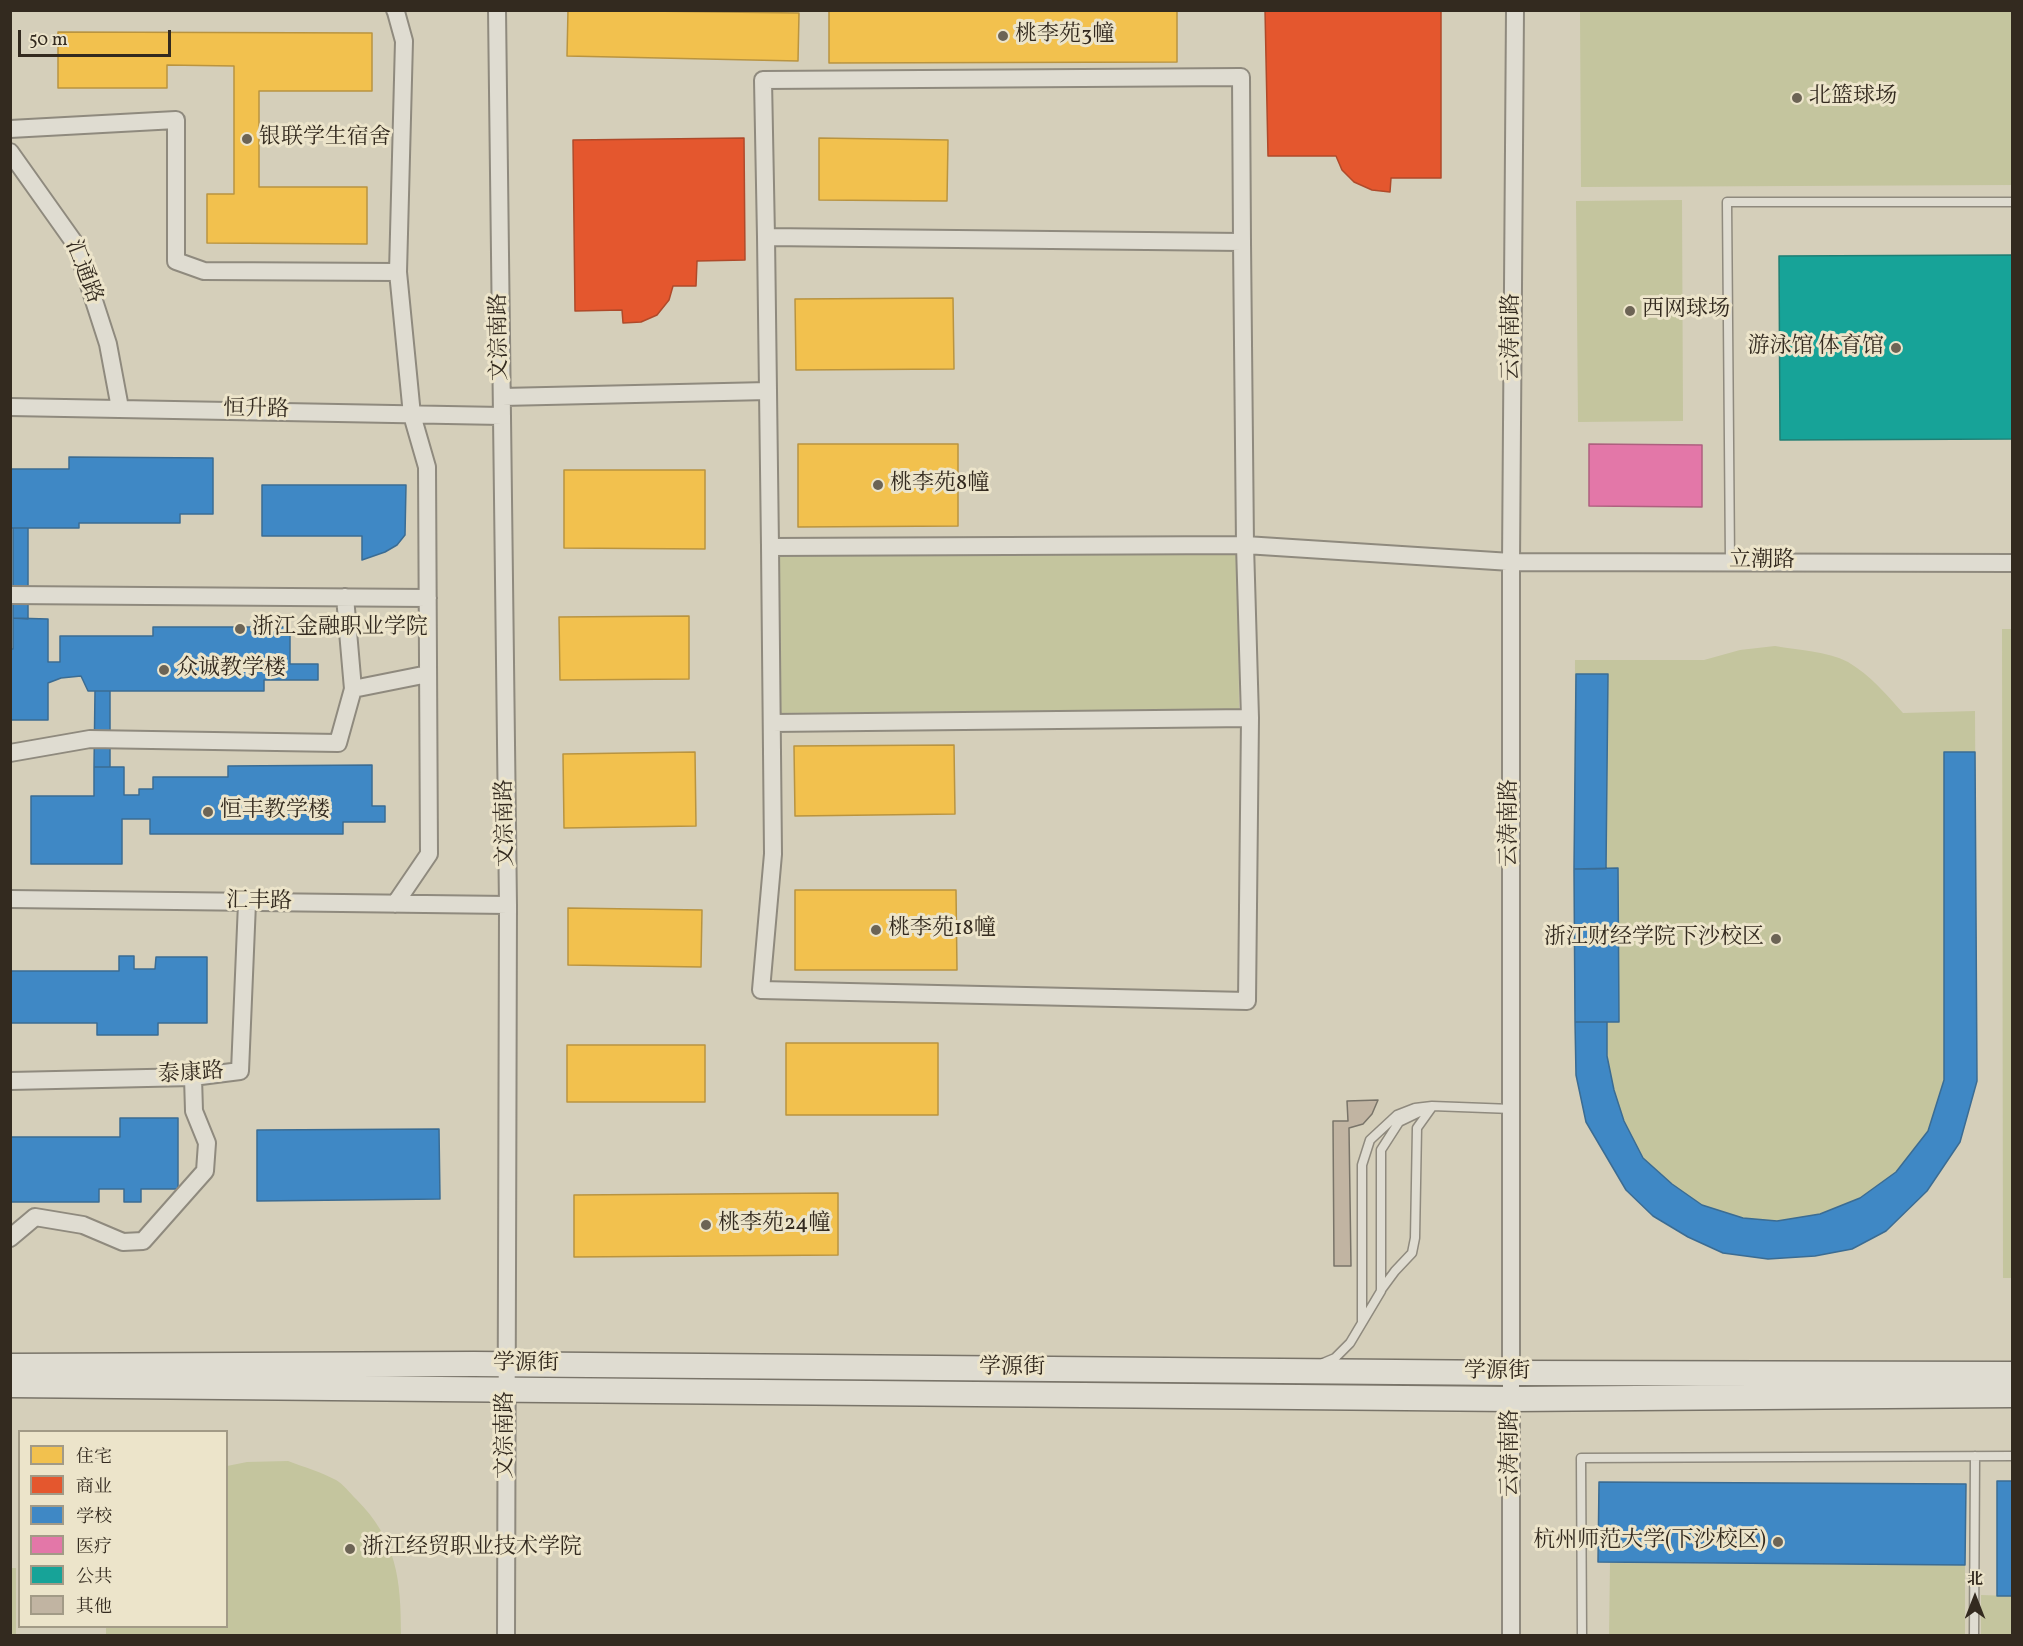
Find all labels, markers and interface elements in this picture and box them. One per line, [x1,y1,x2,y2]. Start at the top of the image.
scale bar [21,18,174,56]
place label: 桃李苑3幢 [1015,23,1114,49]
text: 50 m [29,28,68,53]
marker: 桃李苑3幢 [996,29,1010,43]
place label: 北篮球场 [1809,85,1897,111]
marker: 北篮球场 [1790,91,1804,105]
place label: 银联学生宿舍 [259,126,391,152]
marker: 银联学生宿舍 [240,132,254,146]
street label: 汇通路 [58,236,106,308]
street label: 文淙南路 [487,293,515,381]
street label: 云涛南路 [1500,293,1526,381]
place label: 西网球场 [1642,298,1730,324]
marker: 西网球场 [1623,304,1637,318]
place label: 游泳馆 体育馆 [1748,335,1884,361]
marker: 游泳馆 体育馆 [1889,341,1903,355]
street label: 恒升路 [223,397,289,425]
place label: 桃李苑8幢 [890,472,989,498]
marker: 桃李苑8幢 [871,478,885,492]
street label: 立潮路 [1729,549,1795,575]
place label: 浙江金融职业学院 [252,616,428,642]
marker: 浙江金融职业学院 [233,622,247,636]
place label: 众诚教学楼 [176,657,286,683]
marker: 众诚教学楼 [157,663,171,677]
street label: 文淙南路 [493,779,521,867]
street label: 云涛南路 [1498,779,1524,867]
place label: 恒丰教学楼 [220,799,330,825]
marker: 恒丰教学楼 [201,805,215,819]
street label: 汇丰路 [226,889,292,917]
place label: 桃李苑18幢 [888,917,996,943]
marker: 桃李苑18幢 [869,923,883,937]
place label: 浙江财经学院下沙校区 [1544,926,1764,952]
marker: 浙江财经学院下沙校区 [1769,932,1783,946]
street label: 泰康路 [157,1060,225,1090]
place label: 桃李苑24幢 [718,1212,830,1238]
marker: 桃李苑24幢 [699,1218,713,1232]
street label: 学源街 [493,1352,559,1378]
street label: 学源街 [979,1356,1045,1382]
street label: 学源街 [1464,1360,1530,1386]
street label: 文淙南路 [494,1391,520,1479]
street label: 云涛南路 [1499,1409,1525,1497]
legend [18,1430,228,1628]
text: 住宅 [76,1445,112,1470]
text: 商业 [76,1475,112,1500]
text: 学校 [76,1505,112,1530]
place label: 杭州师范大学(下沙校区) [1533,1529,1766,1555]
text: 医疗 [76,1535,112,1560]
marker: 杭州师范大学(下沙校区) [1771,1535,1785,1549]
place label: 浙江经贸职业技术学院 [362,1536,582,1562]
marker: 浙江经贸职业技术学院 [343,1542,357,1556]
text: 公共 [76,1565,112,1590]
north arrow [1945,1568,2005,1628]
text: 北 [1967,1569,1983,1591]
text: 其他 [76,1595,112,1620]

